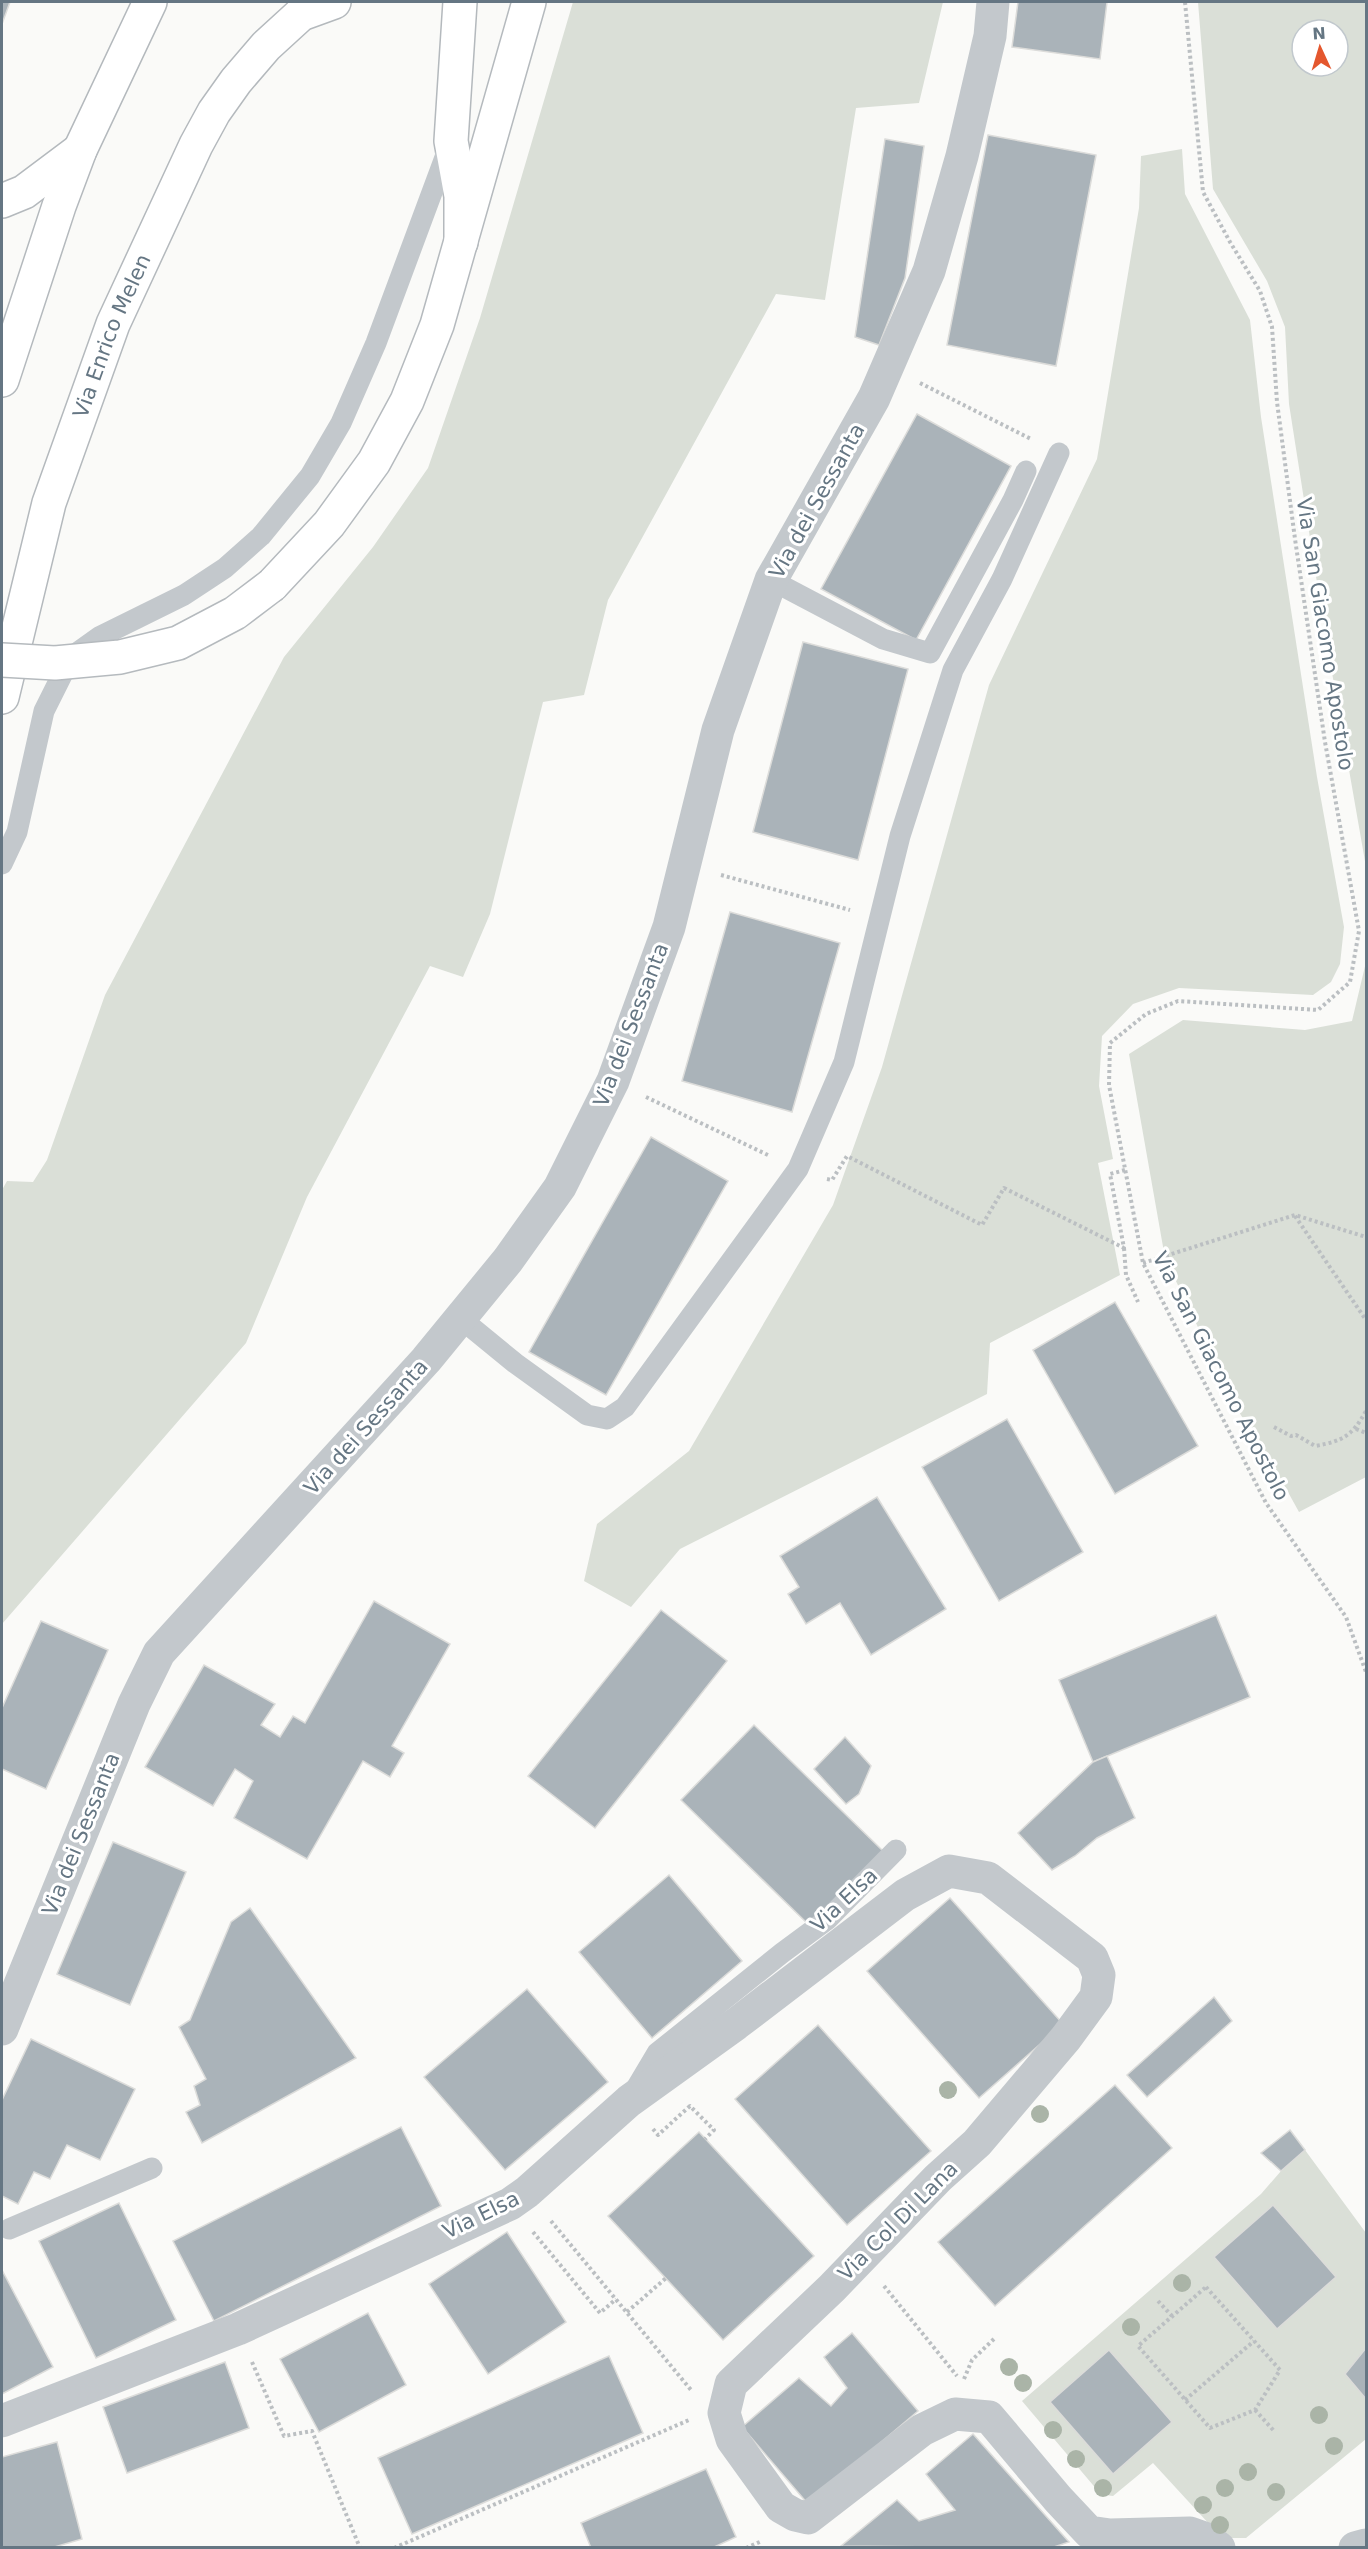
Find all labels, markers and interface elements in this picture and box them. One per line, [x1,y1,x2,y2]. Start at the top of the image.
north arrow [1290,18,1350,78]
text: N [1312,24,1326,43]
street label: Via Enrico Melen [68,250,156,421]
street label: Via dei Sessanta [764,419,870,583]
street label: Via San Giacomo Apostolo [1292,496,1358,772]
street label: Via dei Sessanta [589,940,673,1110]
street label: Via San Giacomo Apostolo [1148,1248,1294,1504]
street label: Via dei Sessanta [299,1355,433,1499]
street label: Via dei Sessanta [37,1749,125,1919]
street label: Via Elsa [806,1863,882,1937]
street label: Via Col Di Lana [833,2156,963,2286]
street label: Via Elsa [439,2186,523,2244]

